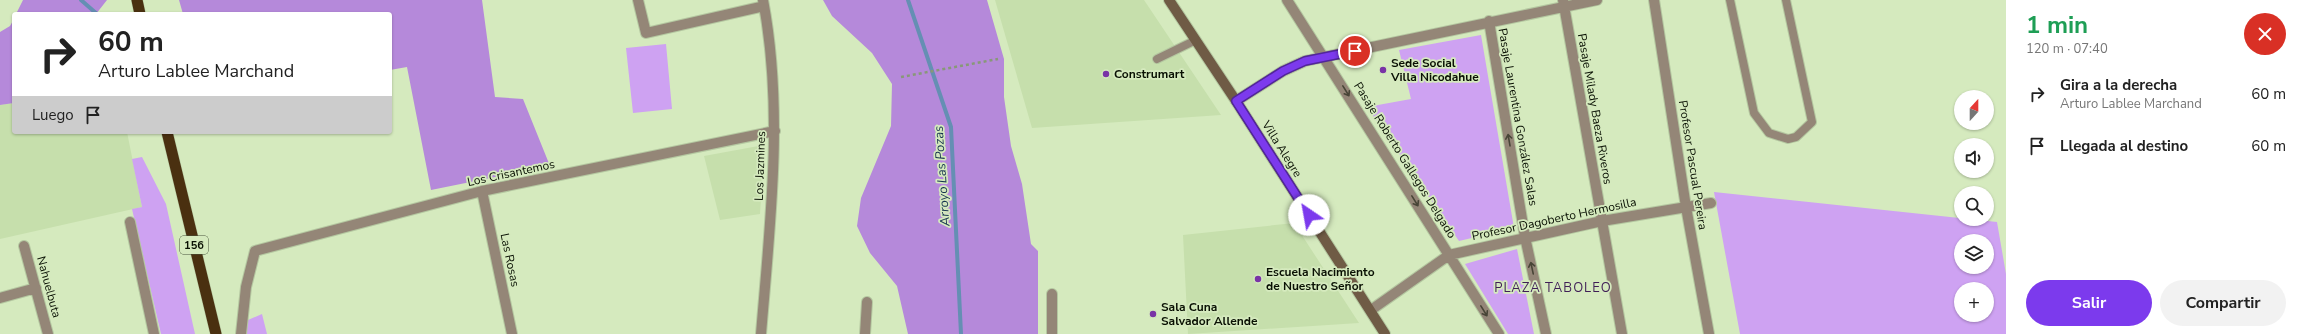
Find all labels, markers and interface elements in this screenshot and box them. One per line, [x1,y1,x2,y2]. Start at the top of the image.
text: 1 min [2026,9,2088,41]
button: close [2244,13,2286,55]
text: 60 m [98,23,164,61]
street label: Pasaje Laurentina González Salas [1494,27,1542,207]
icon: right [32,28,84,80]
street label: Pasaje Milady Baeza Riveros [1574,32,1616,186]
pin [1338,34,1372,68]
icon: arrive [1344,40,1366,62]
text: 120 m · 07:40 [2026,40,2108,58]
place label: Sede Social Villa Nicodahue [1390,55,1479,85]
text: Arturo Lablee Marchand [98,59,294,83]
marker: Sede Social Villa Nicodahue [1378,65,1388,75]
place label: Construmart [1114,66,1185,82]
marker: Construmart [1101,69,1111,79]
text: Gira a la derecha [2060,75,2177,95]
street label: Pasaje Roberto Gallegos Delgado [1350,79,1460,241]
icon: right [2026,83,2048,105]
text: 60 m [2251,84,2286,104]
one-way arrow [1342,85,1350,97]
north arrow [1954,90,1994,130]
map controls [1954,90,1994,322]
text: Arturo Lablee Marchand [2060,95,2202,113]
street label: Profesor Pascual Pereira [1675,99,1711,231]
icon: arrive [82,104,104,126]
text: Luego [32,105,74,125]
street label: Villa Alegre [1258,117,1306,180]
water label: Arroyo Las Pozas [930,125,955,228]
street label: Los Jazmines [751,131,769,201]
one-way arrow [1505,134,1513,147]
icon: arrive [2026,135,2048,157]
text: Llegada al destino [2060,136,2188,156]
text: 60 m [2251,136,2286,156]
button: sound [1954,138,1994,178]
street label: Los Crisantemos [466,156,557,190]
button: search [1954,186,1994,226]
position arrow [1288,194,1330,236]
street label: Profesor Dagoberto Hermosilla [1470,194,1638,244]
one-way arrow [1411,195,1419,206]
street label: Las Rosas [497,232,524,288]
button: layers [1954,234,1994,274]
road number: 156 [180,236,208,254]
street label: Nahuelbuta [33,254,65,320]
one-way arrow [1527,262,1535,275]
place label: Escuela Nacimiento de Nuestro Señor [1266,264,1375,294]
marker: Escuela Nacimiento de Nuestro Señor [1253,274,1263,284]
district label: PLAZA TABOLEO [1494,279,1612,297]
button: Salir [2026,280,2152,326]
button: Compartir [2160,280,2286,326]
button: + [1954,282,1994,322]
place label: Sala Cuna Salvador Allende [1161,299,1258,329]
one-way arrow [1481,305,1489,317]
marker: Sala Cuna Salvador Allende [1148,309,1158,319]

